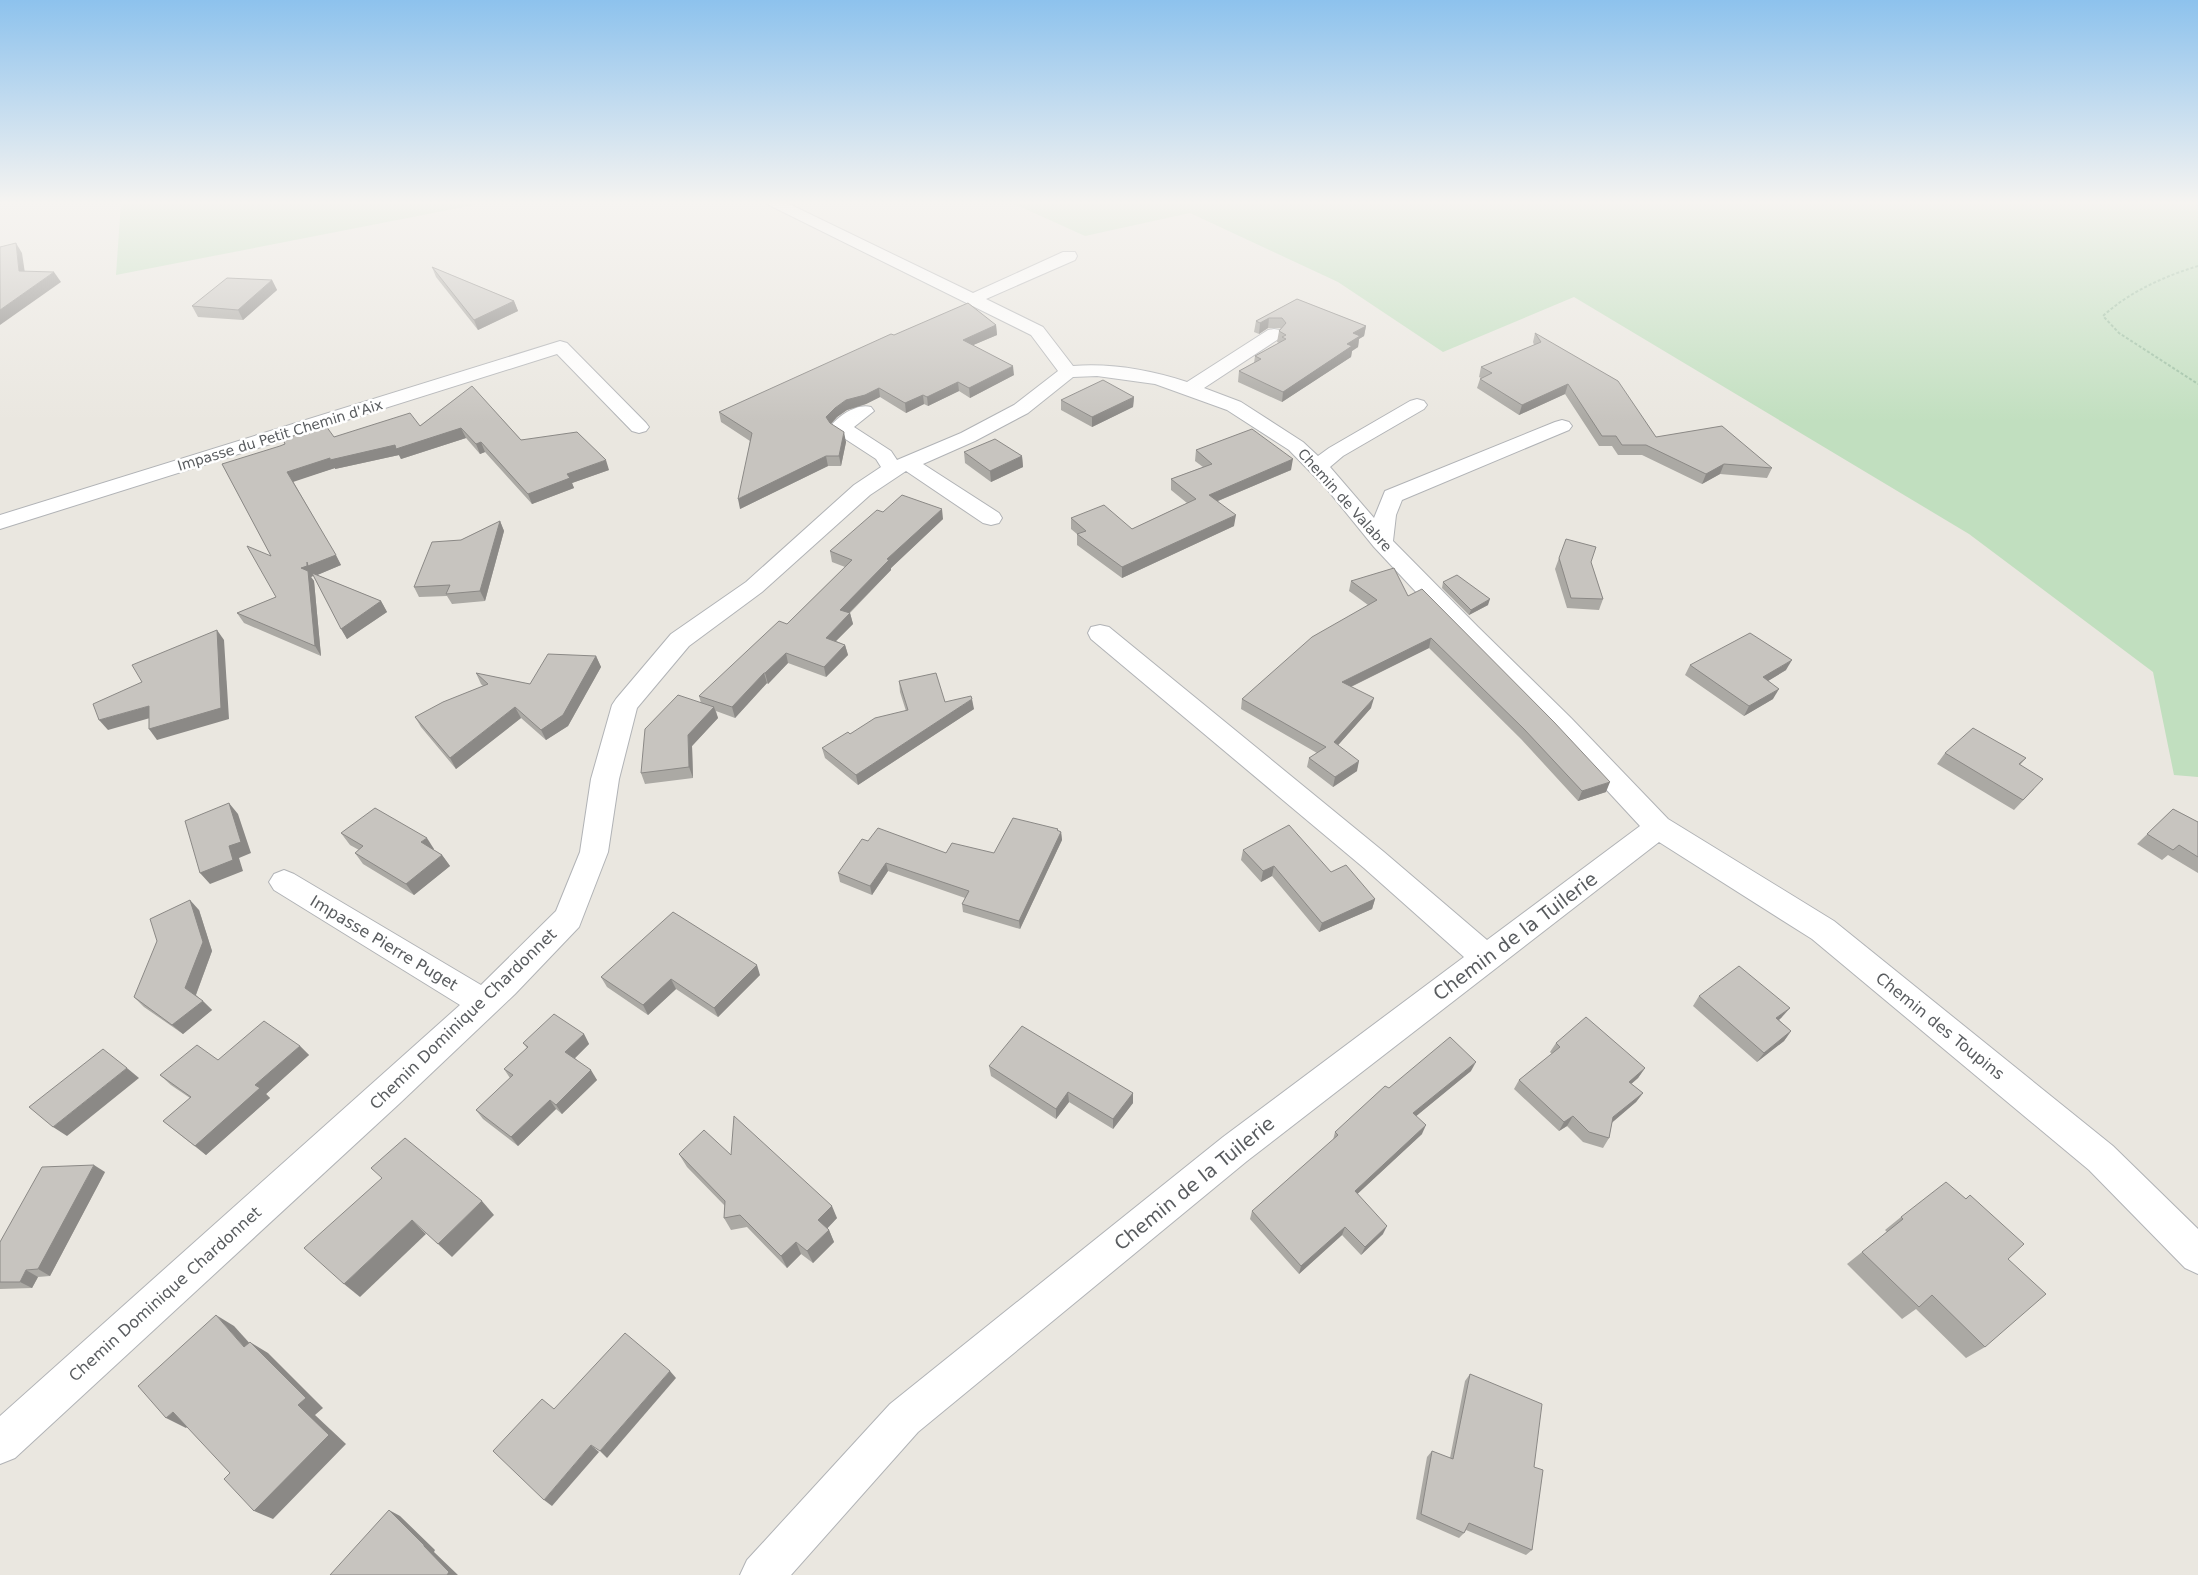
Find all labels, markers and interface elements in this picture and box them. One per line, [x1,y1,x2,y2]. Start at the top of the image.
street label: Impasse du Petit Chemin d'Aix [176,396,384,474]
street label: Chemin de Valabre [1295,445,1395,555]
street label: Chemin de la Tuilerie [1429,867,1601,1005]
street label: Impasse Pierre Puget [307,891,461,995]
street label: Chemin Dominique Chardonnet [366,925,560,1113]
street label: Chemin des Toupins [1872,968,2008,1084]
street label: Chemin de la Tuilerie [1110,1112,1278,1254]
street label: Chemin Dominique Chardonnet [65,1203,265,1385]

